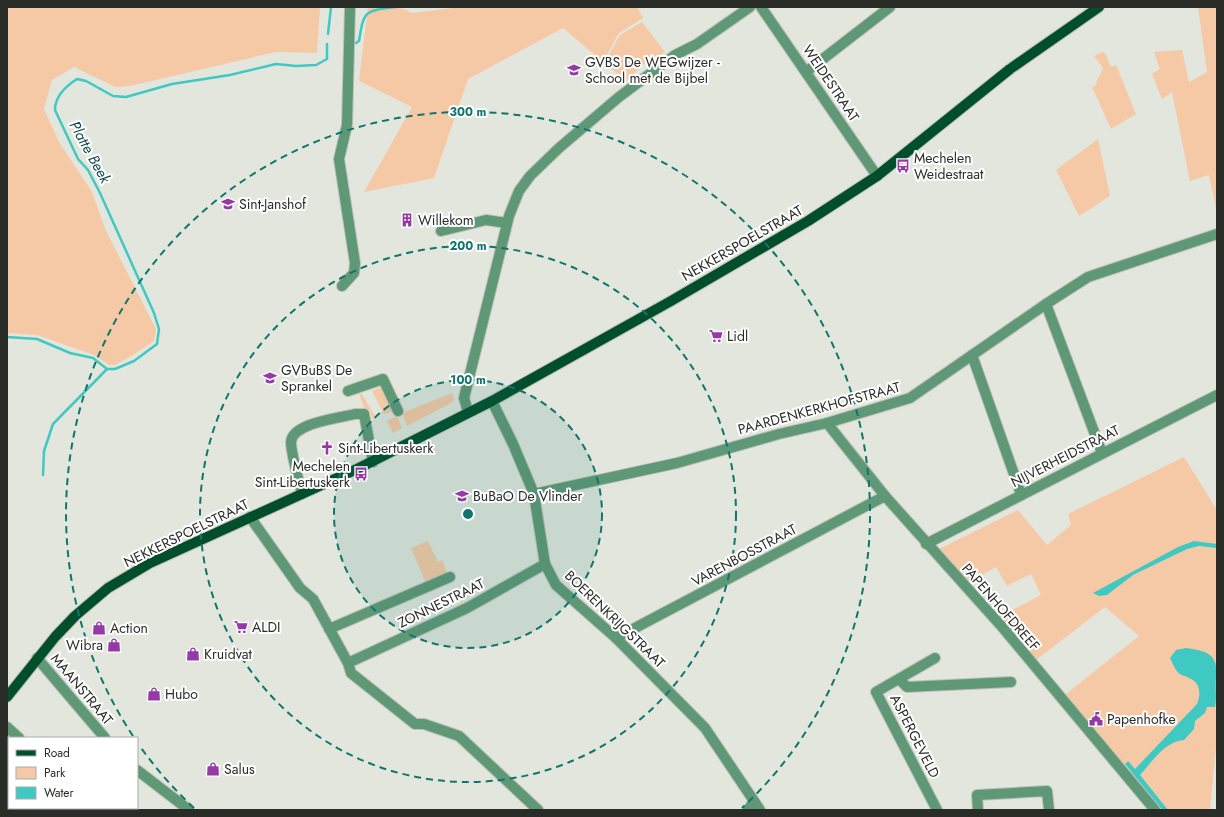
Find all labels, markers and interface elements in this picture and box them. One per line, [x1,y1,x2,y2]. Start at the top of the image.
street label: WEIDESTRAAT [798,41,864,126]
place label: GVBS De WEGwijzer - School met de Bijbel [585,52,720,88]
school or university icon: GVBS De WEGwijzer - School met de Bijbel [566,62,582,78]
text: 300 m [450,103,487,121]
water label: Platte Beek [64,117,116,188]
place label: Mechelen Weidestraat [914,148,984,184]
bus stop icon: Mechelen Weidestraat [895,158,911,174]
place label: Sint-Janshof [239,194,307,214]
school or university icon: Sint-Janshof [220,196,236,212]
street label: NEKKERSPOELSTRAAT [678,200,807,286]
place label: Willekom [418,210,474,230]
building icon: Willekom [399,212,415,228]
text: 200 m [449,237,487,255]
place label: Lidl [727,326,748,346]
supermarket icon: Lidl [708,328,724,344]
place label: GVBuBS De Sprankel [281,360,352,396]
school or university icon: GVBuBS De Sprankel [262,370,278,386]
text: 100 m [450,371,486,389]
street label: PAARDENKERKHOFSTRAAT [736,377,903,439]
street label: NIJVERHEIDSTRAAT [1007,420,1123,492]
place label: Sint-Libertuskerk [338,438,434,458]
church icon: Sint-Libertuskerk [319,440,335,456]
place label: Mechelen Sint-Libertuskerk [255,456,351,492]
bus stop icon: Mechelen Sint-Libertuskerk [353,466,369,482]
place label: BuBaO De Vlinder [473,486,583,506]
school or university icon: BuBaO De Vlinder [454,488,470,504]
street label: NEKKERSPOELSTRAAT [120,494,252,572]
centre of rings [461,507,475,521]
street label: VARENBOSSTRAAT [688,519,801,591]
street label: PAPENHOFDREEF [957,559,1045,655]
street label: BOERENKRIJGSTRAAT [560,566,670,673]
street label: ZONNESTRAAT [394,573,488,633]
place label: ALDI [252,617,281,637]
place label: Action [110,618,148,638]
supermarket icon: ALDI [233,619,249,635]
shop icon: Action [91,620,107,636]
place label: Wibra [66,635,103,655]
shop icon: Wibra [106,637,122,653]
place label: Kruidvat [204,644,253,664]
shop icon: Kruidvat [185,646,201,662]
street label: MAANSTRAAT [46,649,118,729]
place label: Hubo [165,684,198,704]
shop icon: Hubo [146,686,162,702]
street label: ASPERGEVELD [885,691,945,781]
place label: Papenhofke [1107,709,1176,729]
public building icon: Papenhofke [1088,711,1104,727]
legend [8,737,138,809]
text: Road [44,744,70,762]
place label: Salus [224,759,255,779]
shop icon: Salus [205,761,221,777]
text: Park [44,764,66,782]
text: Water [44,784,75,802]

